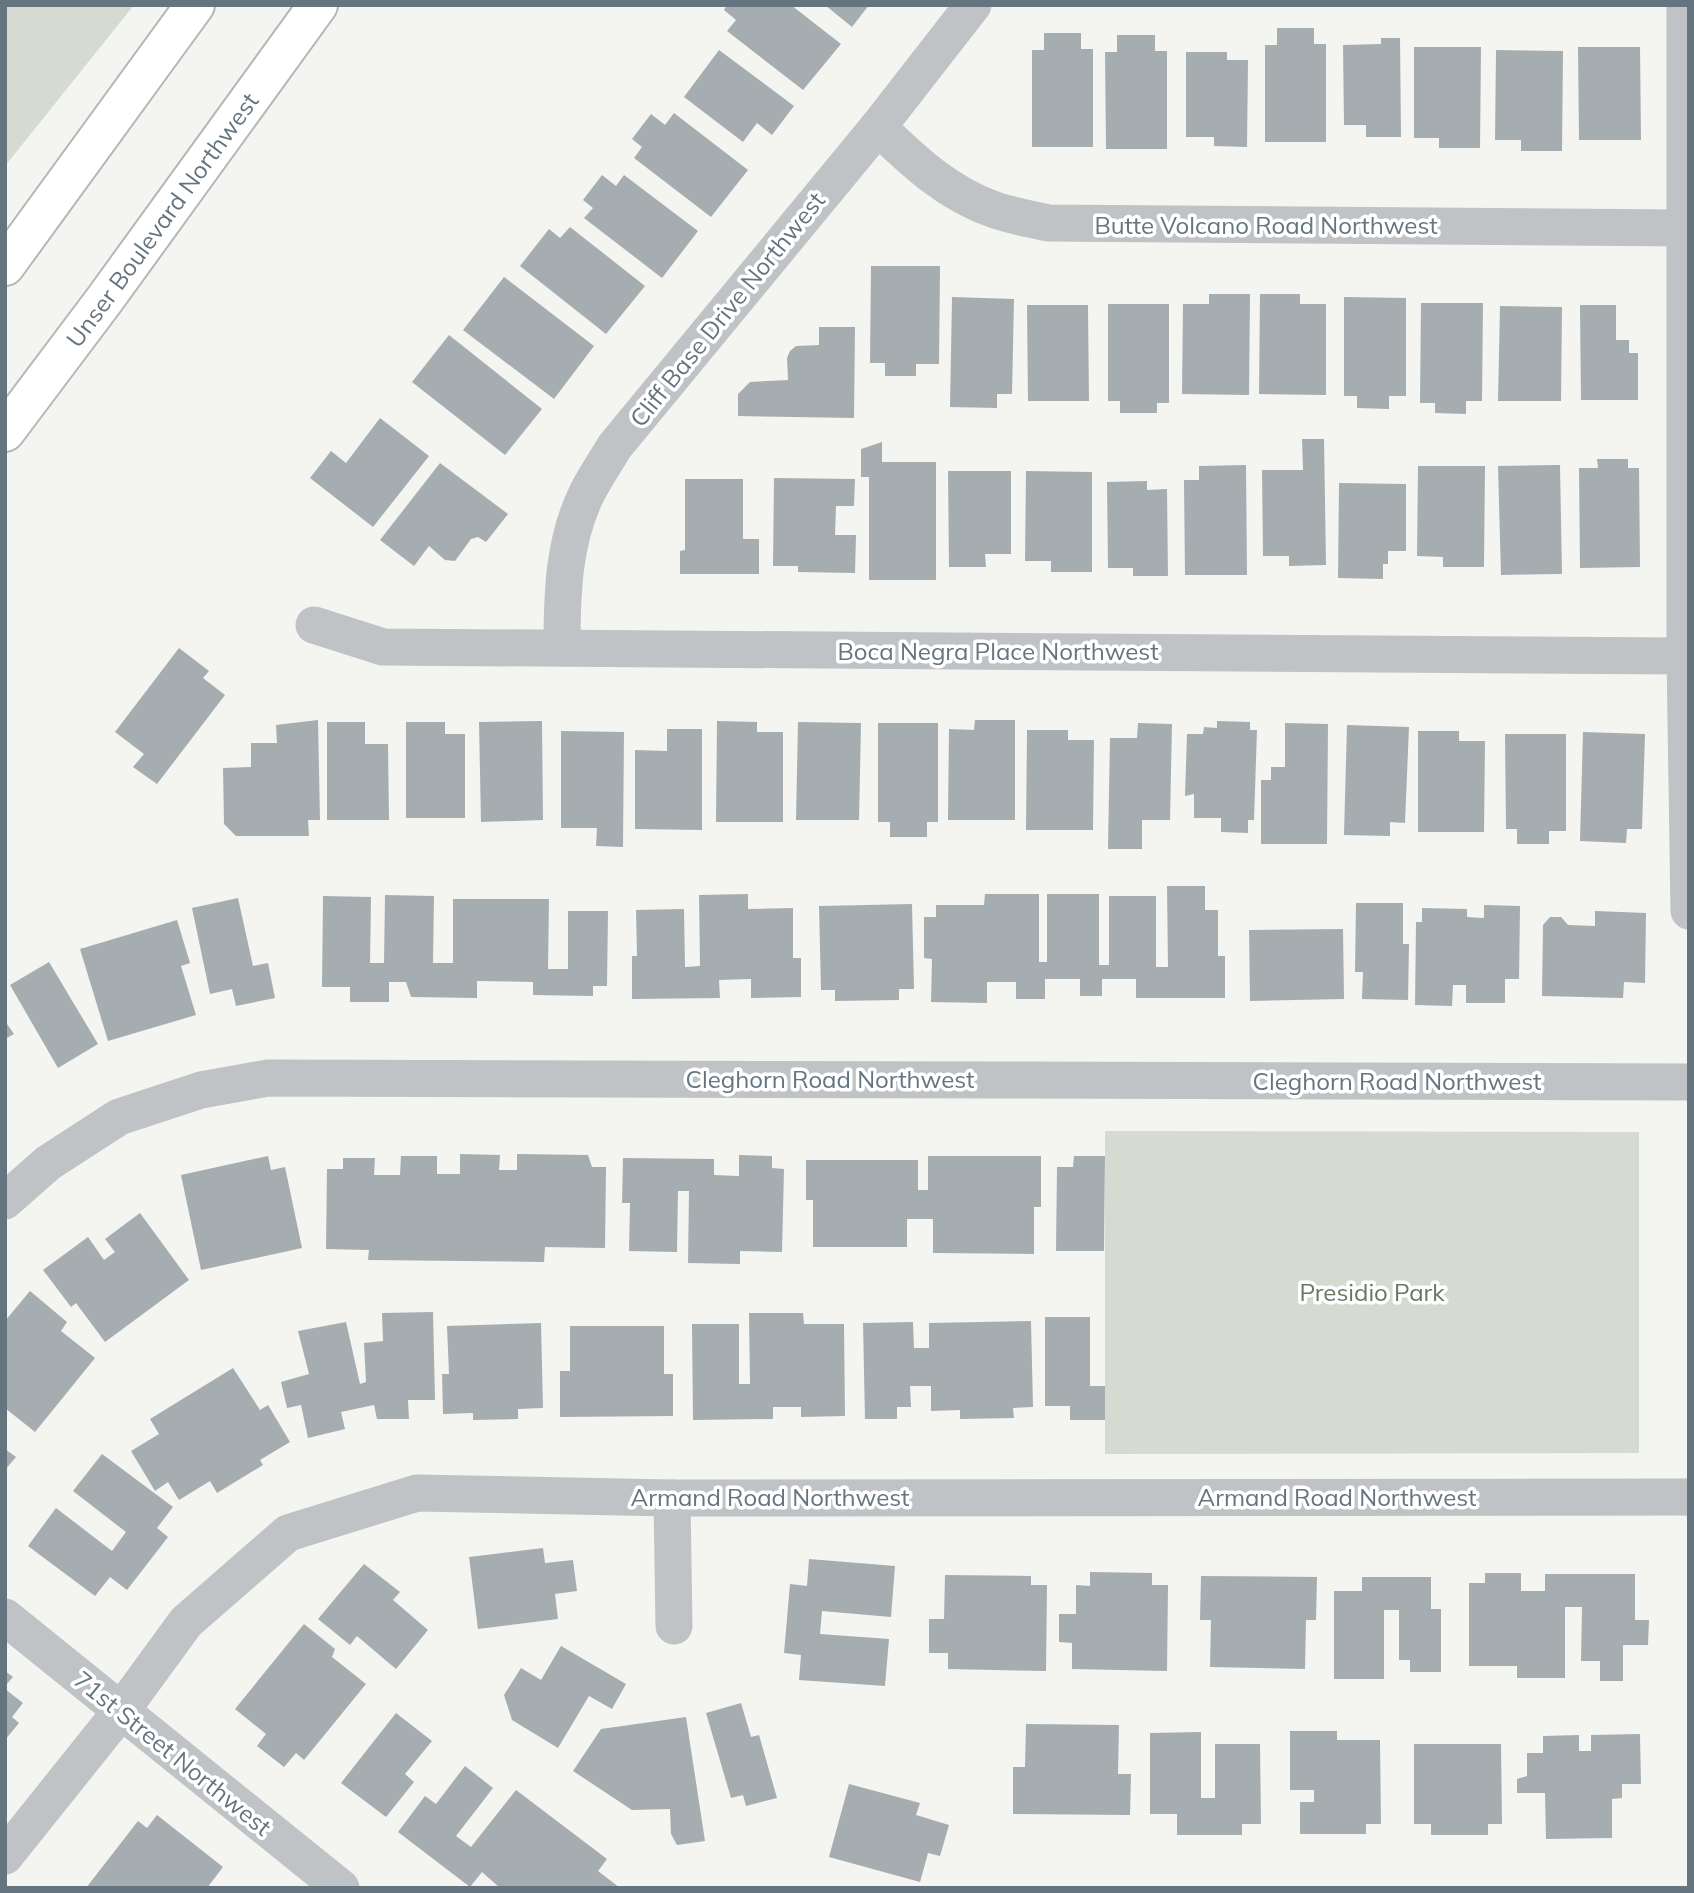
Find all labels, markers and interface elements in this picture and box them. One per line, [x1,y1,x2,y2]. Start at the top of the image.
street label: Unser Boulevard Northwest [59,87,265,353]
street label: Cliff Base Drive Northwest [623,186,831,432]
street label: Butte Volcano Road Northwest [1094,210,1438,240]
street label: Boca Negra Place Northwest [837,636,1159,666]
street label: Cleghorn Road Northwest [686,1064,974,1094]
street label: Cleghorn Road Northwest [1253,1066,1541,1096]
park label: Presidio Park [1299,1277,1445,1307]
street label: Armand Road Northwest [631,1482,909,1512]
street label: Armand Road Northwest [1198,1482,1476,1512]
street label: 71st Street Northwest [68,1664,278,1842]

